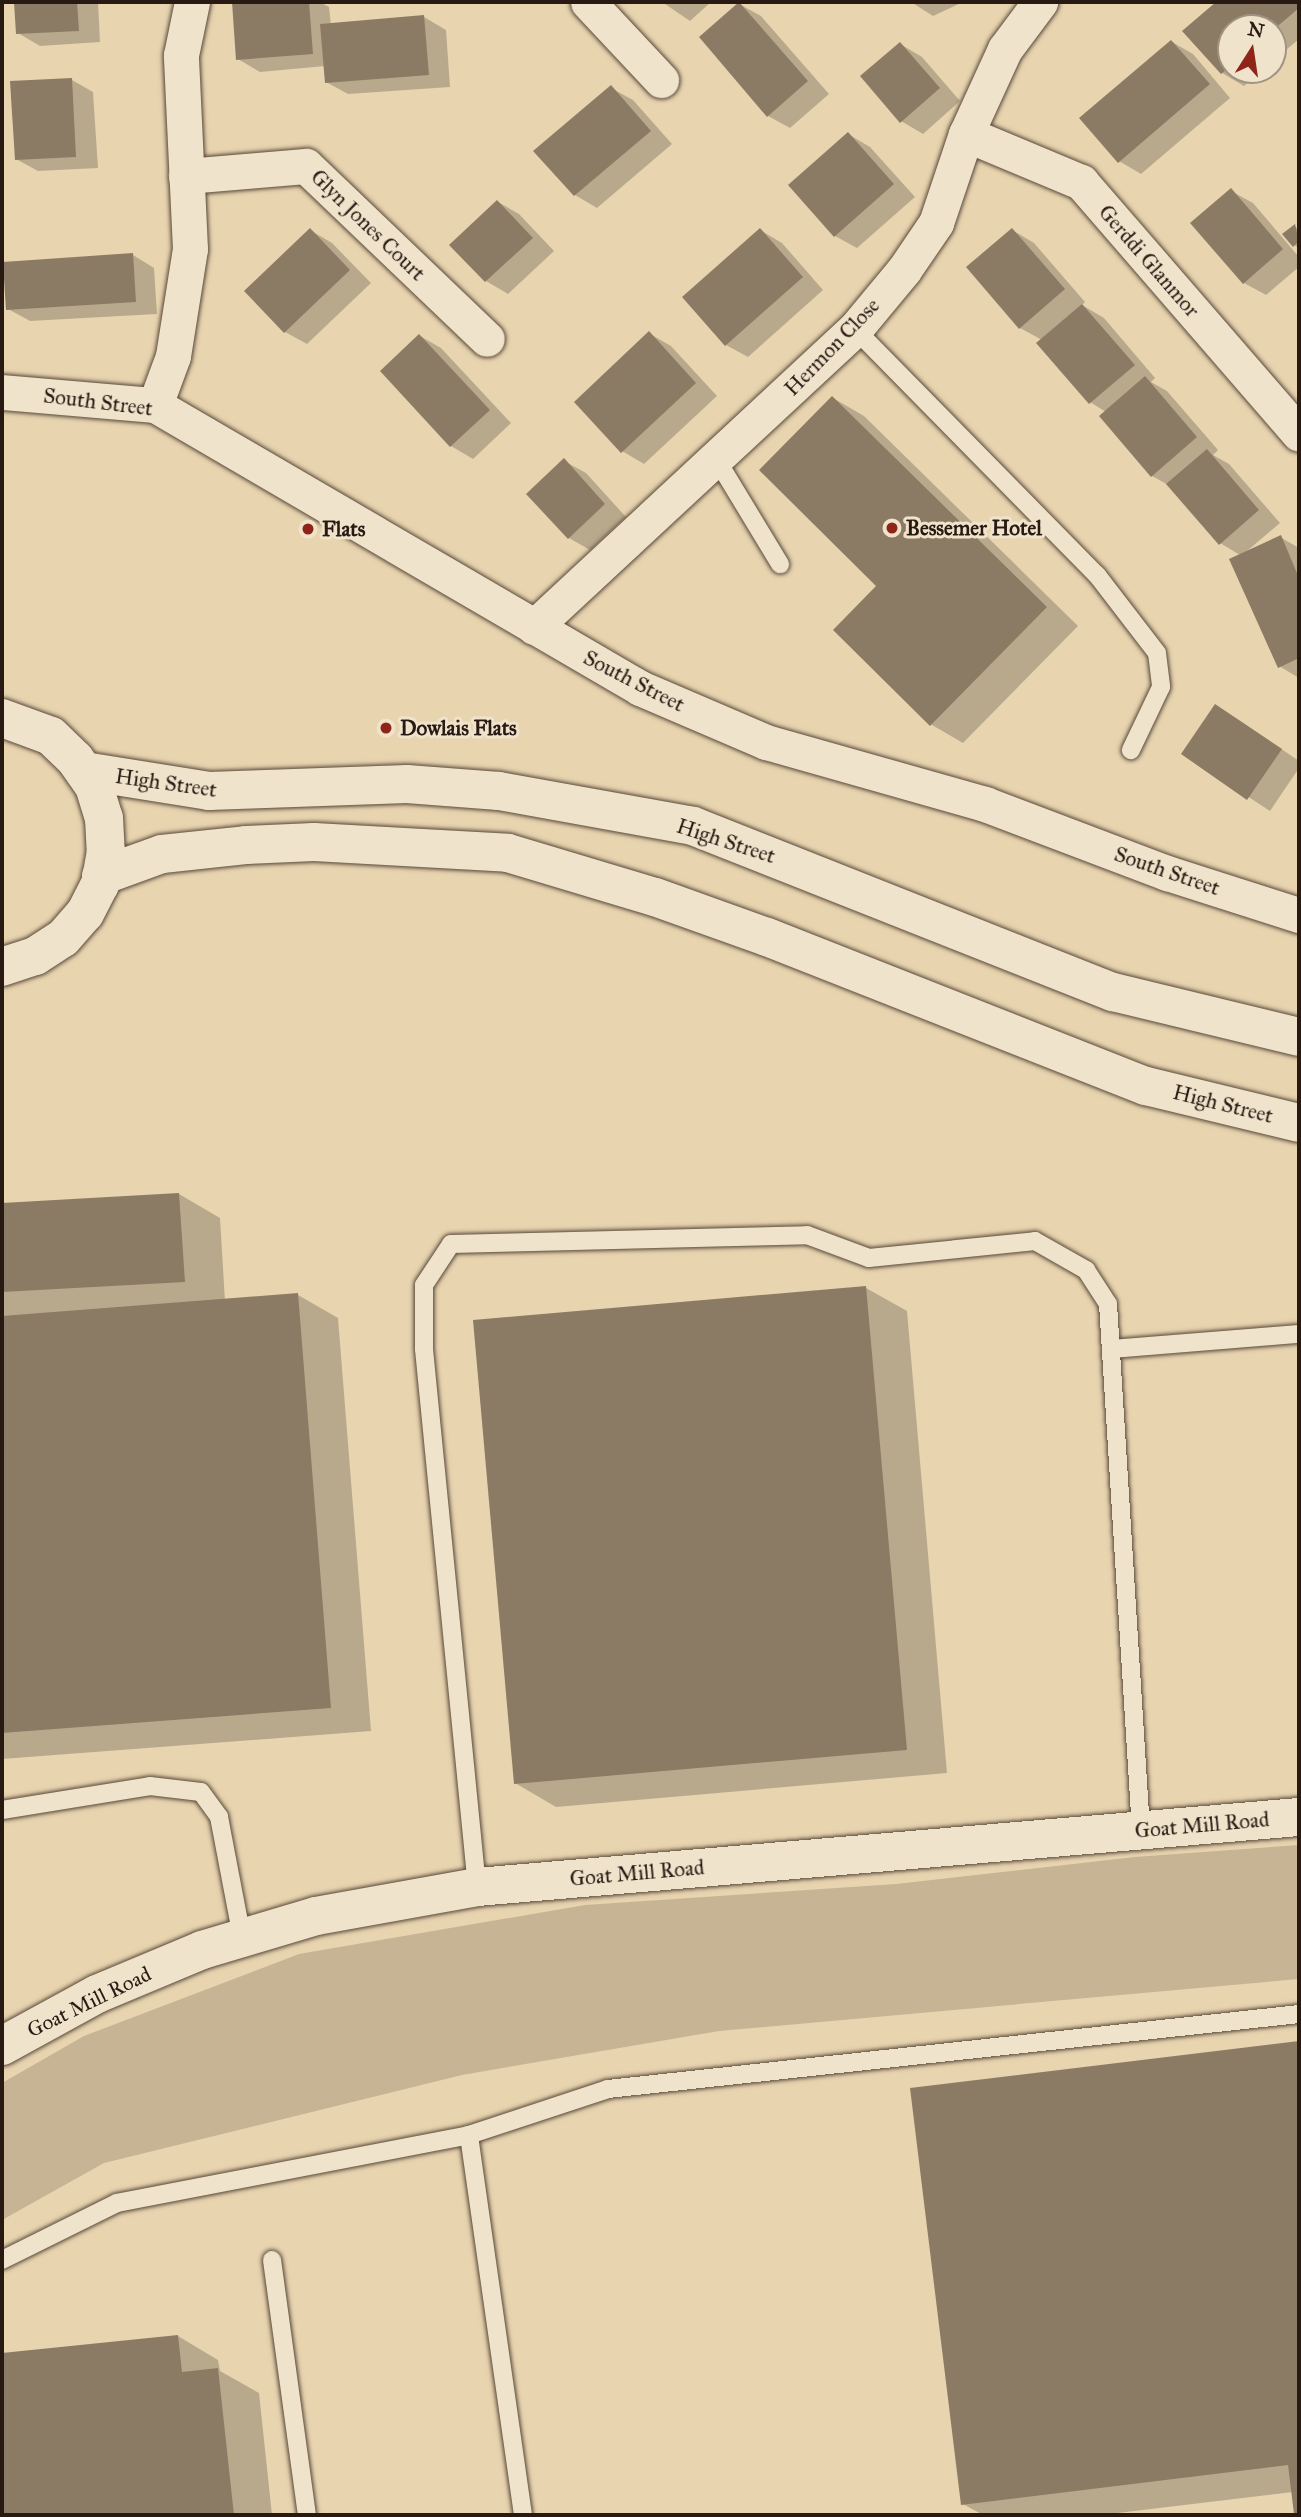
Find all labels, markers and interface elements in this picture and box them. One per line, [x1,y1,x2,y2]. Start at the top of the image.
north arrow [1217,14,1287,84]
text: N [1246,17,1266,43]
street label: Glyn Jones Court [306,164,430,286]
street label: Gerddi Glanmor [1093,200,1205,322]
street label: Hermon Close [779,293,885,401]
street label: South Street [42,383,154,421]
place label: Bessemer Hotel [906,515,1042,541]
place label: Flats [322,516,365,542]
marker: Bessemer Hotel [884,520,900,536]
marker: Flats [300,521,316,537]
street label: South Street [579,645,689,717]
place label: Dowlais Flats [400,715,517,741]
marker: Dowlais Flats [378,720,394,736]
street label: High Street [114,763,218,803]
street label: High Street [674,813,778,869]
street label: South Street [1111,841,1223,901]
street label: High Street [1170,1079,1276,1129]
street label: Goat Mill Road [1134,1807,1270,1843]
street label: Goat Mill Road [569,1855,705,1891]
street label: Goat Mill Road [23,1961,155,2043]

